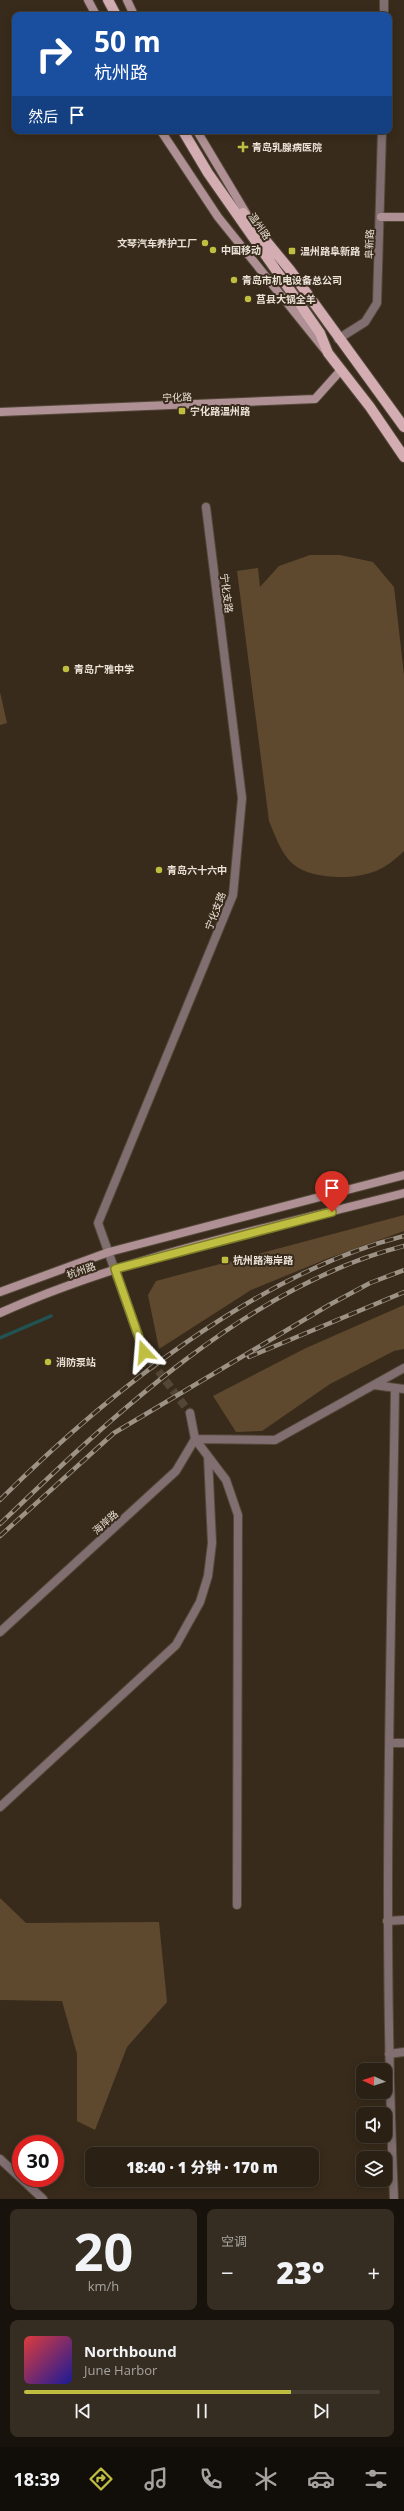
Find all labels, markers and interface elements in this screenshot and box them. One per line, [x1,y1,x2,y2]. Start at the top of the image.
text: 50 m [94,22,161,60]
icon: right [28,28,80,80]
text: 杭州路 [94,60,148,84]
icon: arrive [66,104,88,126]
text: 然后 [28,106,58,126]
place label: 青岛乳腺病医院 [252,140,322,154]
marker: 青岛乳腺病医院 [237,141,249,153]
street label: 温州路 [246,210,274,242]
street label: 阜新路 [361,229,377,259]
place label: 文琴汽车养护工厂 [117,236,197,250]
marker: 文琴汽车养护工厂 [200,238,210,248]
place label: 中国移动 [221,243,261,257]
place label: 温州路阜新路 [300,244,361,258]
marker: 中国移动 [208,245,218,255]
marker: 温州路阜新路 [287,246,297,256]
place label: 青岛市机电设备总公司 [242,273,342,287]
marker: 青岛市机电设备总公司 [229,275,239,285]
place label: 莒县大锅全羊 [256,292,316,306]
marker: 莒县大锅全羊 [243,294,253,304]
street label: 宁化路 [162,389,192,405]
place label: 宁化路温州路 [190,404,251,418]
marker: 宁化路温州路 [177,406,187,416]
street label: 宁化支路 [218,572,236,614]
place label: 青岛广雅中学 [74,662,134,676]
marker: 青岛广雅中学 [61,664,71,674]
place label: 青岛六十六中 [167,863,227,877]
marker: 青岛六十六中 [154,865,164,875]
street label: 宁化支路 [201,890,229,932]
pin [315,1171,349,1212]
icon: arrive [321,1177,343,1199]
place label: 杭州路海岸路 [233,1253,294,1267]
marker: 杭州路海岸路 [220,1255,230,1265]
street label: 杭州路 [65,1258,97,1282]
position arrow [123,1331,165,1373]
place label: 消防泵站 [56,1355,96,1369]
marker: 消防泵站 [43,1357,53,1367]
street label: 海岸路 [89,1507,121,1537]
north arrow [356,2063,392,2099]
map controls [356,2063,392,2187]
button: sound [356,2107,392,2143]
speed limit sign: 30 [12,2135,64,2187]
button: layers [356,2151,392,2187]
text: 18:40 · 1 分钟 · 170 m [126,2157,278,2177]
text: 20 [74,2215,133,2286]
text: 空调 [221,2232,247,2250]
text: 23° [277,2252,324,2293]
text: − [221,2257,234,2287]
text: + [367,2257,380,2287]
text: km/h [88,2277,119,2295]
text: Northbound [84,2341,177,2361]
text: June Harbor [84,2361,157,2379]
icon: previous [72,2400,94,2422]
icon: pause [191,2400,213,2422]
icon: next [310,2400,332,2422]
icon: directions [87,2465,115,2493]
icon: music [142,2465,170,2493]
icon: phone [197,2465,225,2493]
icon: climate [252,2465,280,2493]
icon: car [307,2465,335,2493]
icon: filters [362,2465,390,2493]
text: 18:39 [14,2467,60,2491]

